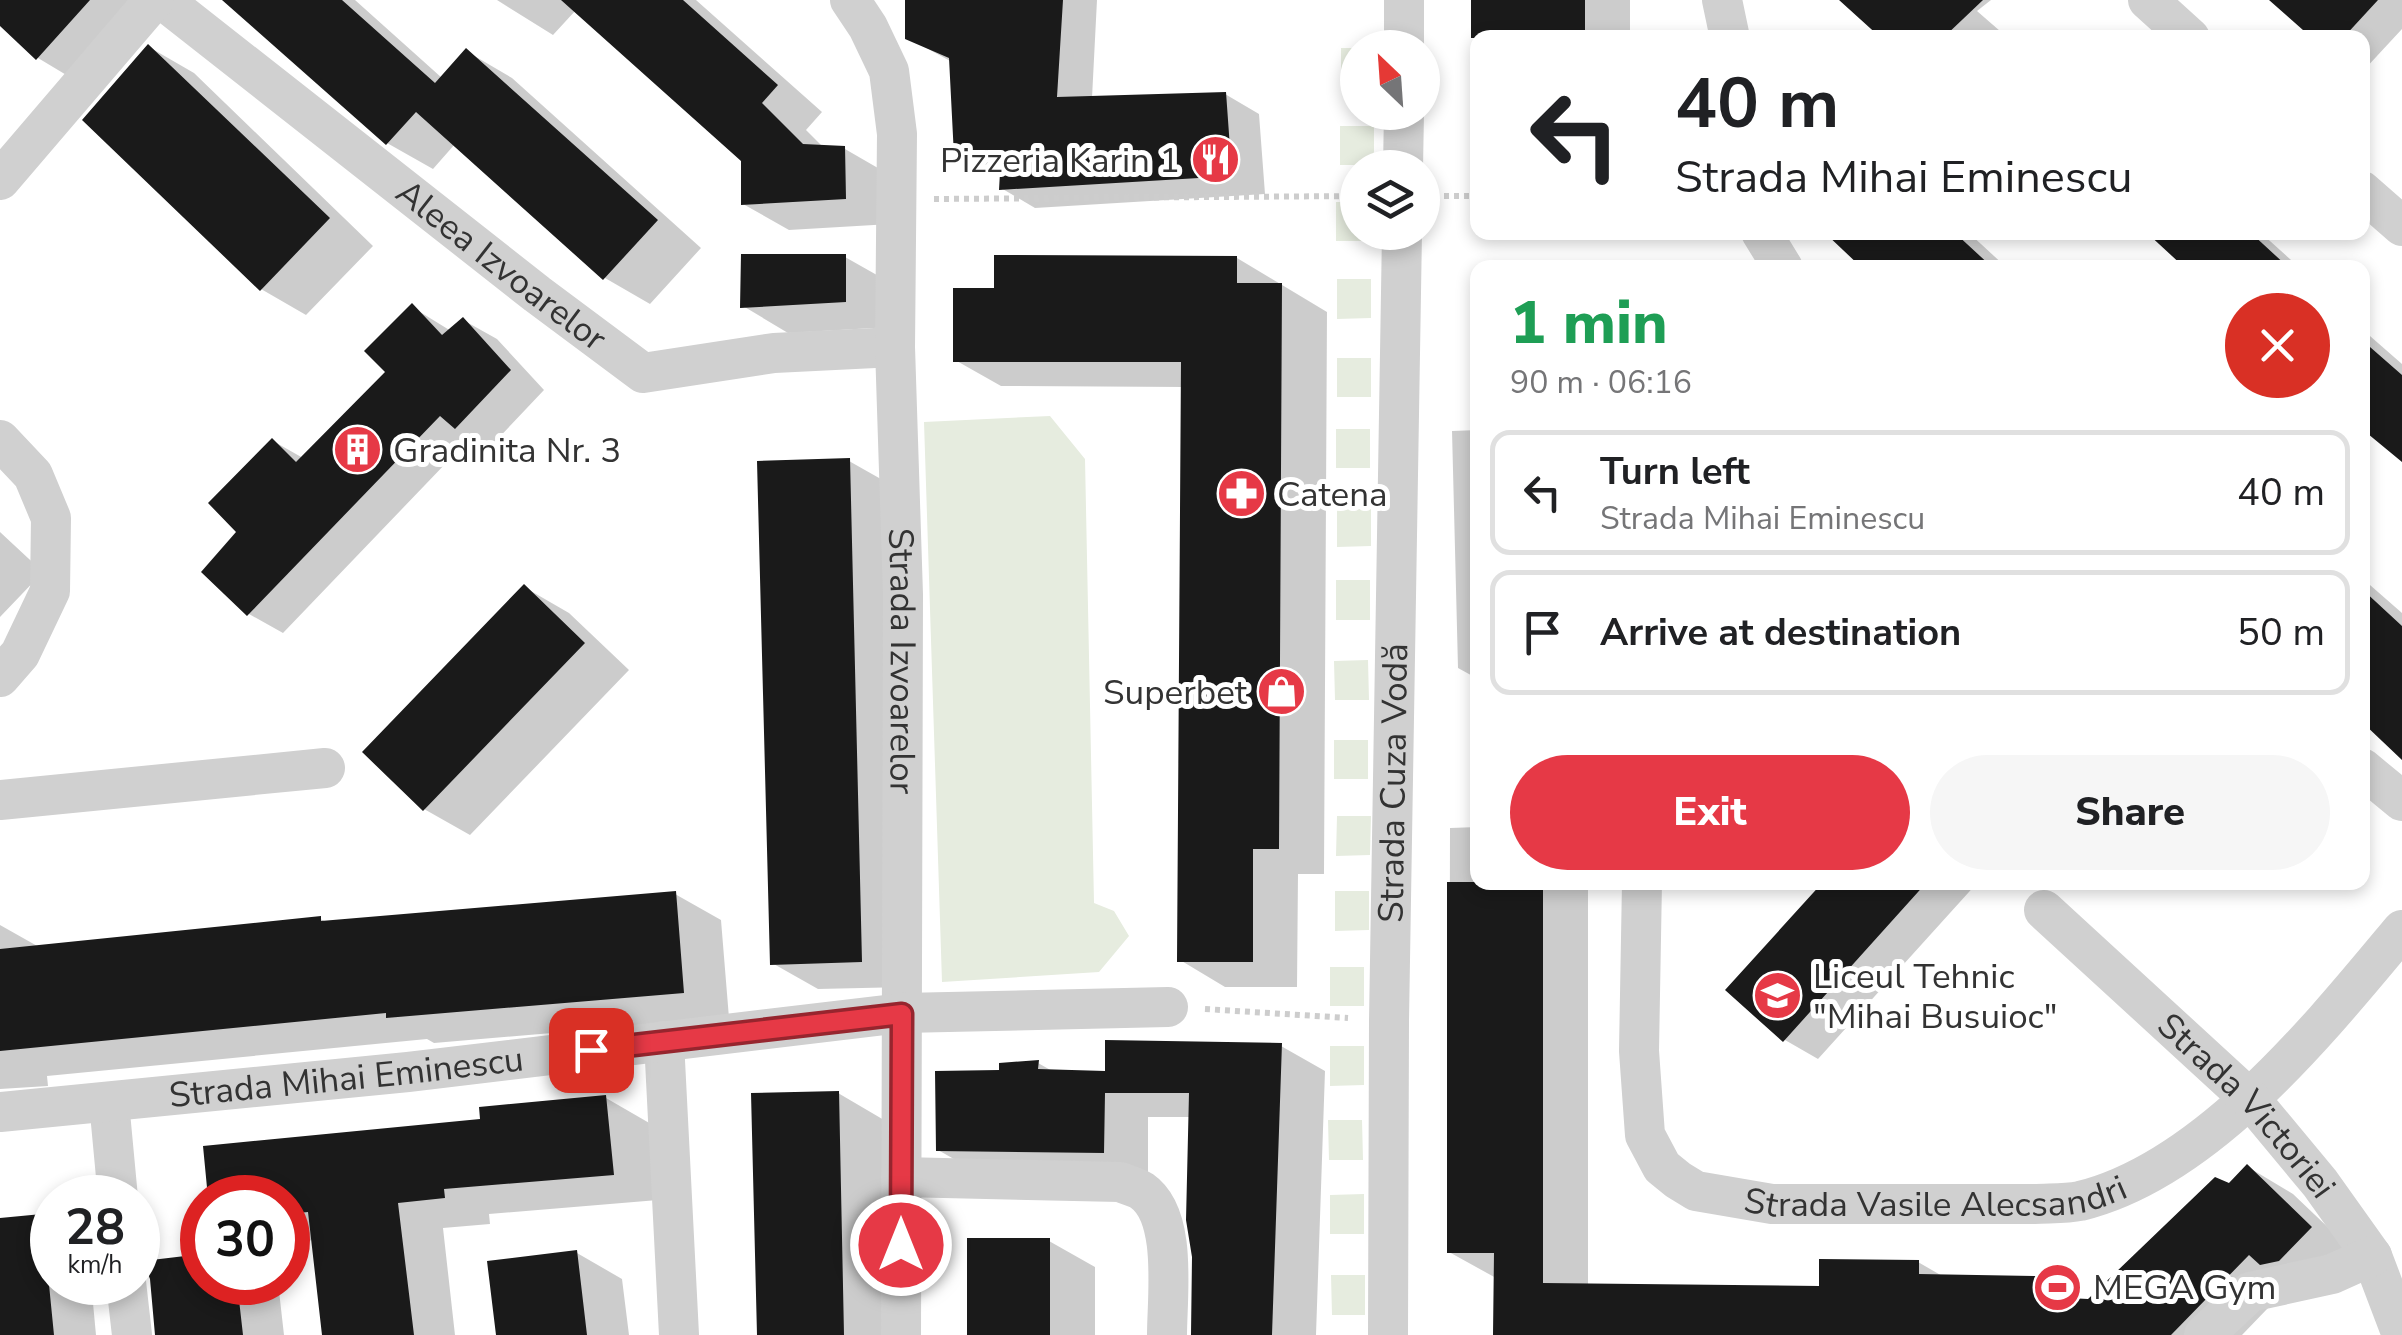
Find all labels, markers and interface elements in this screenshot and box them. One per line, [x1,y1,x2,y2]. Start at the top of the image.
north arrow [1340,30,1440,130]
map controls [1340,30,1440,250]
text: 40 m [1675,56,1839,152]
icon: left [1510,70,1640,200]
restaurant icon: Pizzeria Karin 1 [1189,134,1241,186]
place label: Pizzeria Karin 1 [940,137,1180,184]
text: Strada Mihai Eminescu [1675,147,2132,208]
button: layers [1340,150,1440,250]
street label: Aleea Izvoarelor [386,169,616,362]
text: 1 min [1510,282,1668,364]
button: close [2225,293,2330,398]
text: 90 m · 06:16 [1510,361,1692,404]
building icon: Gradinita Nr. 3 [332,424,384,476]
place label: Gradinita Nr. 3 [393,427,621,474]
text: Turn left [1600,446,1750,497]
icon: left [1515,465,1570,520]
text: 40 m [2237,467,2325,518]
pharmacy icon: Catena [1216,468,1268,520]
place label: Catena [1277,471,1388,518]
text: Strada Mihai Eminescu [1600,497,1925,540]
street label: Strada Izvoarelor [877,527,926,795]
icon: arrive [1515,605,1570,660]
text: Arrive at destination [1600,607,1961,658]
text: 50 m [2237,607,2325,658]
street label: Strada Cuza Vodă [1368,643,1419,923]
shop icon: Superbet [1256,666,1308,718]
place label: Superbet [1103,669,1248,716]
button: Exit [1510,755,1910,870]
button: Share [1930,755,2330,870]
place label: Liceul Tehnic "Mihai Busuioc" [1813,953,2058,1040]
school or university icon: Liceul Tehnic "Mihai Busuioc" [1752,970,1804,1022]
street label: Strada Victoriei [2147,1003,2346,1208]
pin [549,1008,634,1093]
icon: arrive [564,1023,619,1078]
street label: Strada Mihai Eminescu [167,1035,526,1119]
street label: Strada Vasile Alecsandri [1741,1165,2134,1229]
speed limit sign: 30 [180,1175,310,1305]
text: 28 [65,1193,125,1262]
position arrow [849,1193,953,1297]
text: km/h [67,1248,123,1282]
sports icon: MEGA Gym [2032,1261,2084,1313]
place label: MEGA Gym [2093,1264,2277,1311]

